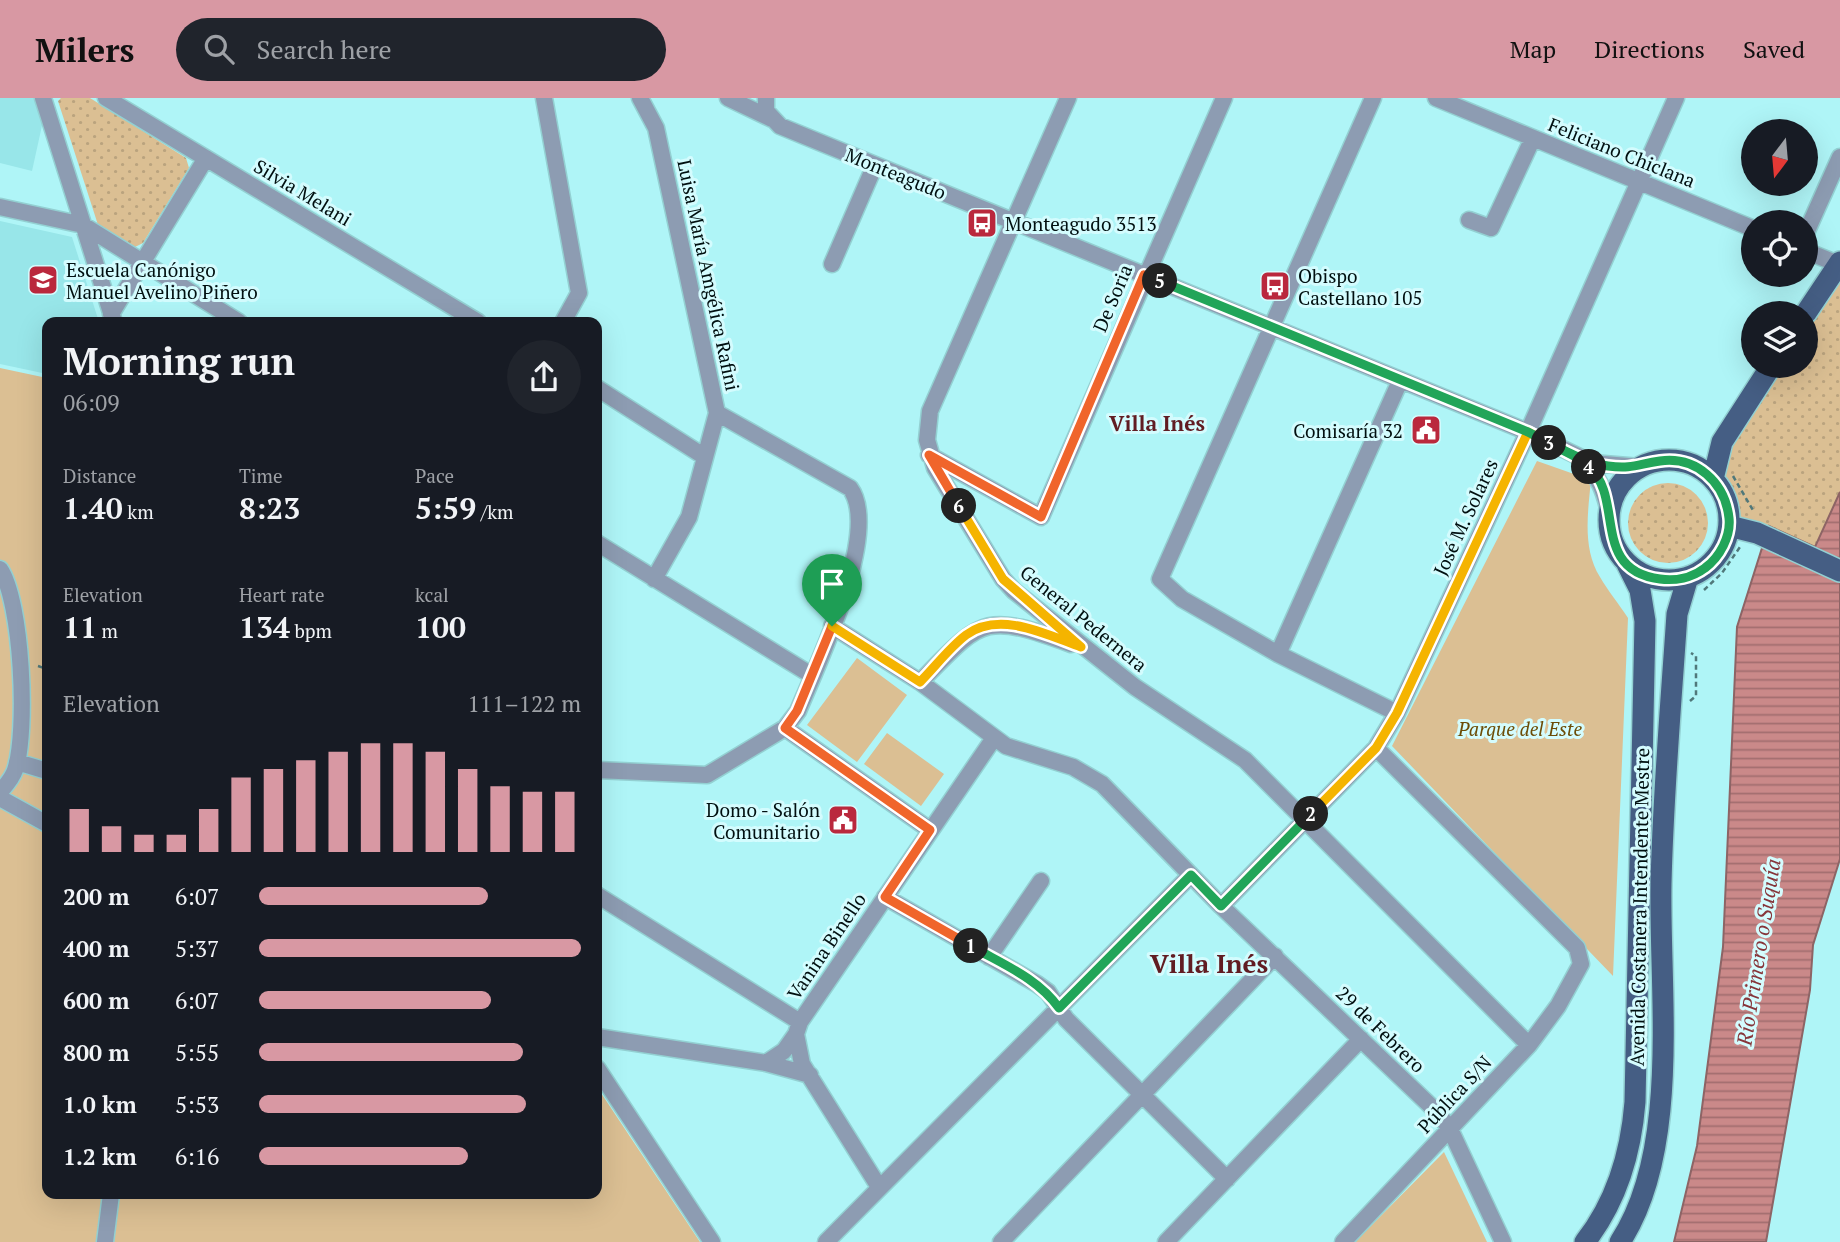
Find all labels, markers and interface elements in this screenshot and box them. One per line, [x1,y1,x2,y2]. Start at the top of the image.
search box [176,18,666,81]
text: Milers [35,28,134,71]
icon: search [200,30,238,68]
text: Search here [256,32,392,66]
text: Map [1510,33,1556,65]
text: Directions [1594,33,1705,65]
text: Saved [1743,33,1805,65]
street label: Feliciano Chiclana [1545,111,1699,193]
north arrow [1741,119,1818,196]
map controls [1741,119,1818,378]
street label: Monteagudo [842,141,950,205]
street label: Silvia Melani [250,153,356,231]
street label: Luisa María Amgélica Rafini [672,157,746,393]
bus stop icon: Monteagudo 3513 [965,206,999,240]
button: locate [1741,210,1818,287]
place label: Monteagudo 3513 [1005,211,1157,236]
place label: Escuela Canónigo Manuel Avelino Piñero [66,257,258,304]
street label: De Soria [1087,260,1138,336]
school or university icon: Escuela Canónigo Manuel Avelino Piñero [26,263,60,297]
place label: Obispo Castellano 105 [1298,263,1423,310]
pin: 5 [1142,264,1178,298]
text: 5 [1154,268,1165,293]
bus stop icon: Obispo Castellano 105 [1258,269,1292,303]
button: layers [1741,301,1818,378]
text: Morning run [63,336,295,386]
button: share [507,340,581,414]
text: 06:09 [63,387,120,418]
district label: Villa Inés [1109,409,1205,437]
public building icon: Comisaría 32 [1409,413,1443,447]
place label: Comisaría 32 [1293,418,1403,443]
pin: 3 [1532,426,1566,460]
text: 3 [1543,430,1554,455]
pin: 4 [1572,450,1606,484]
text: 4 [1583,454,1594,479]
street label: José M. Solares [1427,455,1503,579]
text: Distance [63,463,136,488]
text: Time [239,463,282,488]
text: Pace [415,463,454,488]
text: 1.40 [63,488,123,528]
text: 8:23 [239,488,300,528]
text: 5:59 [415,488,476,528]
pin: 6 [942,488,976,524]
text: 6 [953,493,964,518]
text: km [123,499,154,524]
text: /km [476,499,514,524]
pin [802,554,862,626]
street label: General Pedernera [1015,559,1153,677]
icon: arrive [813,565,851,603]
text: Elevation [63,582,143,607]
text: Heart rate [239,582,324,607]
text: kcal [415,582,449,607]
text: 11 [63,607,97,647]
text: 134 [239,607,290,647]
text: 100 [415,607,466,647]
text: m [97,618,118,643]
text: bpm [290,618,332,643]
text: Elevation [63,688,160,719]
text: 111–122 m [468,688,581,719]
park label: Parque del Este [1457,716,1582,741]
street label: Avenida Costanera Intendente Mestre [1624,748,1654,1066]
pin: 2 [1294,796,1328,832]
place label: Domo - Salón Comunitario [706,797,820,844]
text: 2 [1305,801,1316,826]
public building icon: Domo - Salón Comunitario [826,803,860,837]
water label: Río Primero o Suquía [1729,857,1787,1048]
text: 200 m [63,881,129,912]
text: 6:07 [175,881,219,912]
street label: Vanina Binello [781,888,871,1004]
pin: 1 [954,928,988,964]
text: 400 m [63,933,129,964]
text: 5:37 [175,933,219,964]
text: 1 [965,933,976,958]
district label: Villa Inés [1150,946,1268,980]
street label: 29 de Febrero [1331,980,1431,1078]
text: 600 m [63,985,129,1016]
text: 6:07 [175,985,219,1016]
text: 800 m [63,1037,129,1068]
text: 5:55 [175,1037,219,1068]
street label: Pública S/N [1412,1050,1497,1138]
text: 1.0 km [63,1089,137,1120]
text: 5:53 [175,1089,219,1120]
text: 1.2 km [63,1141,137,1172]
text: 6:16 [175,1141,219,1172]

